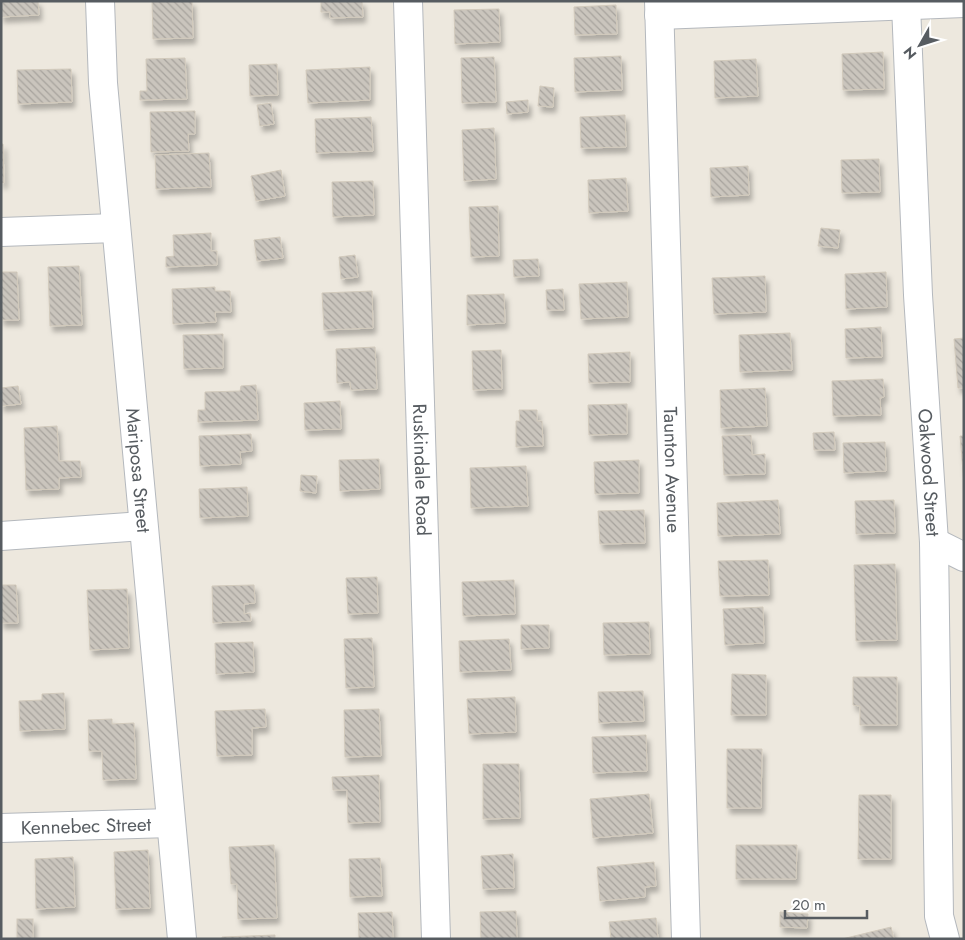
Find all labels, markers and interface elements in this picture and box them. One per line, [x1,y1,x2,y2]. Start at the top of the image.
north arrow [895,20,945,70]
text: N [899,43,921,64]
street label: Ruskindale Road [406,403,437,536]
street label: Mariposa Street [119,407,157,534]
street label: Taunton Avenue [657,407,687,533]
street label: Oakwood Street [911,408,947,538]
street label: Kennebec Street [20,811,152,841]
scale bar [785,888,868,920]
text: 20 m [792,894,826,916]

